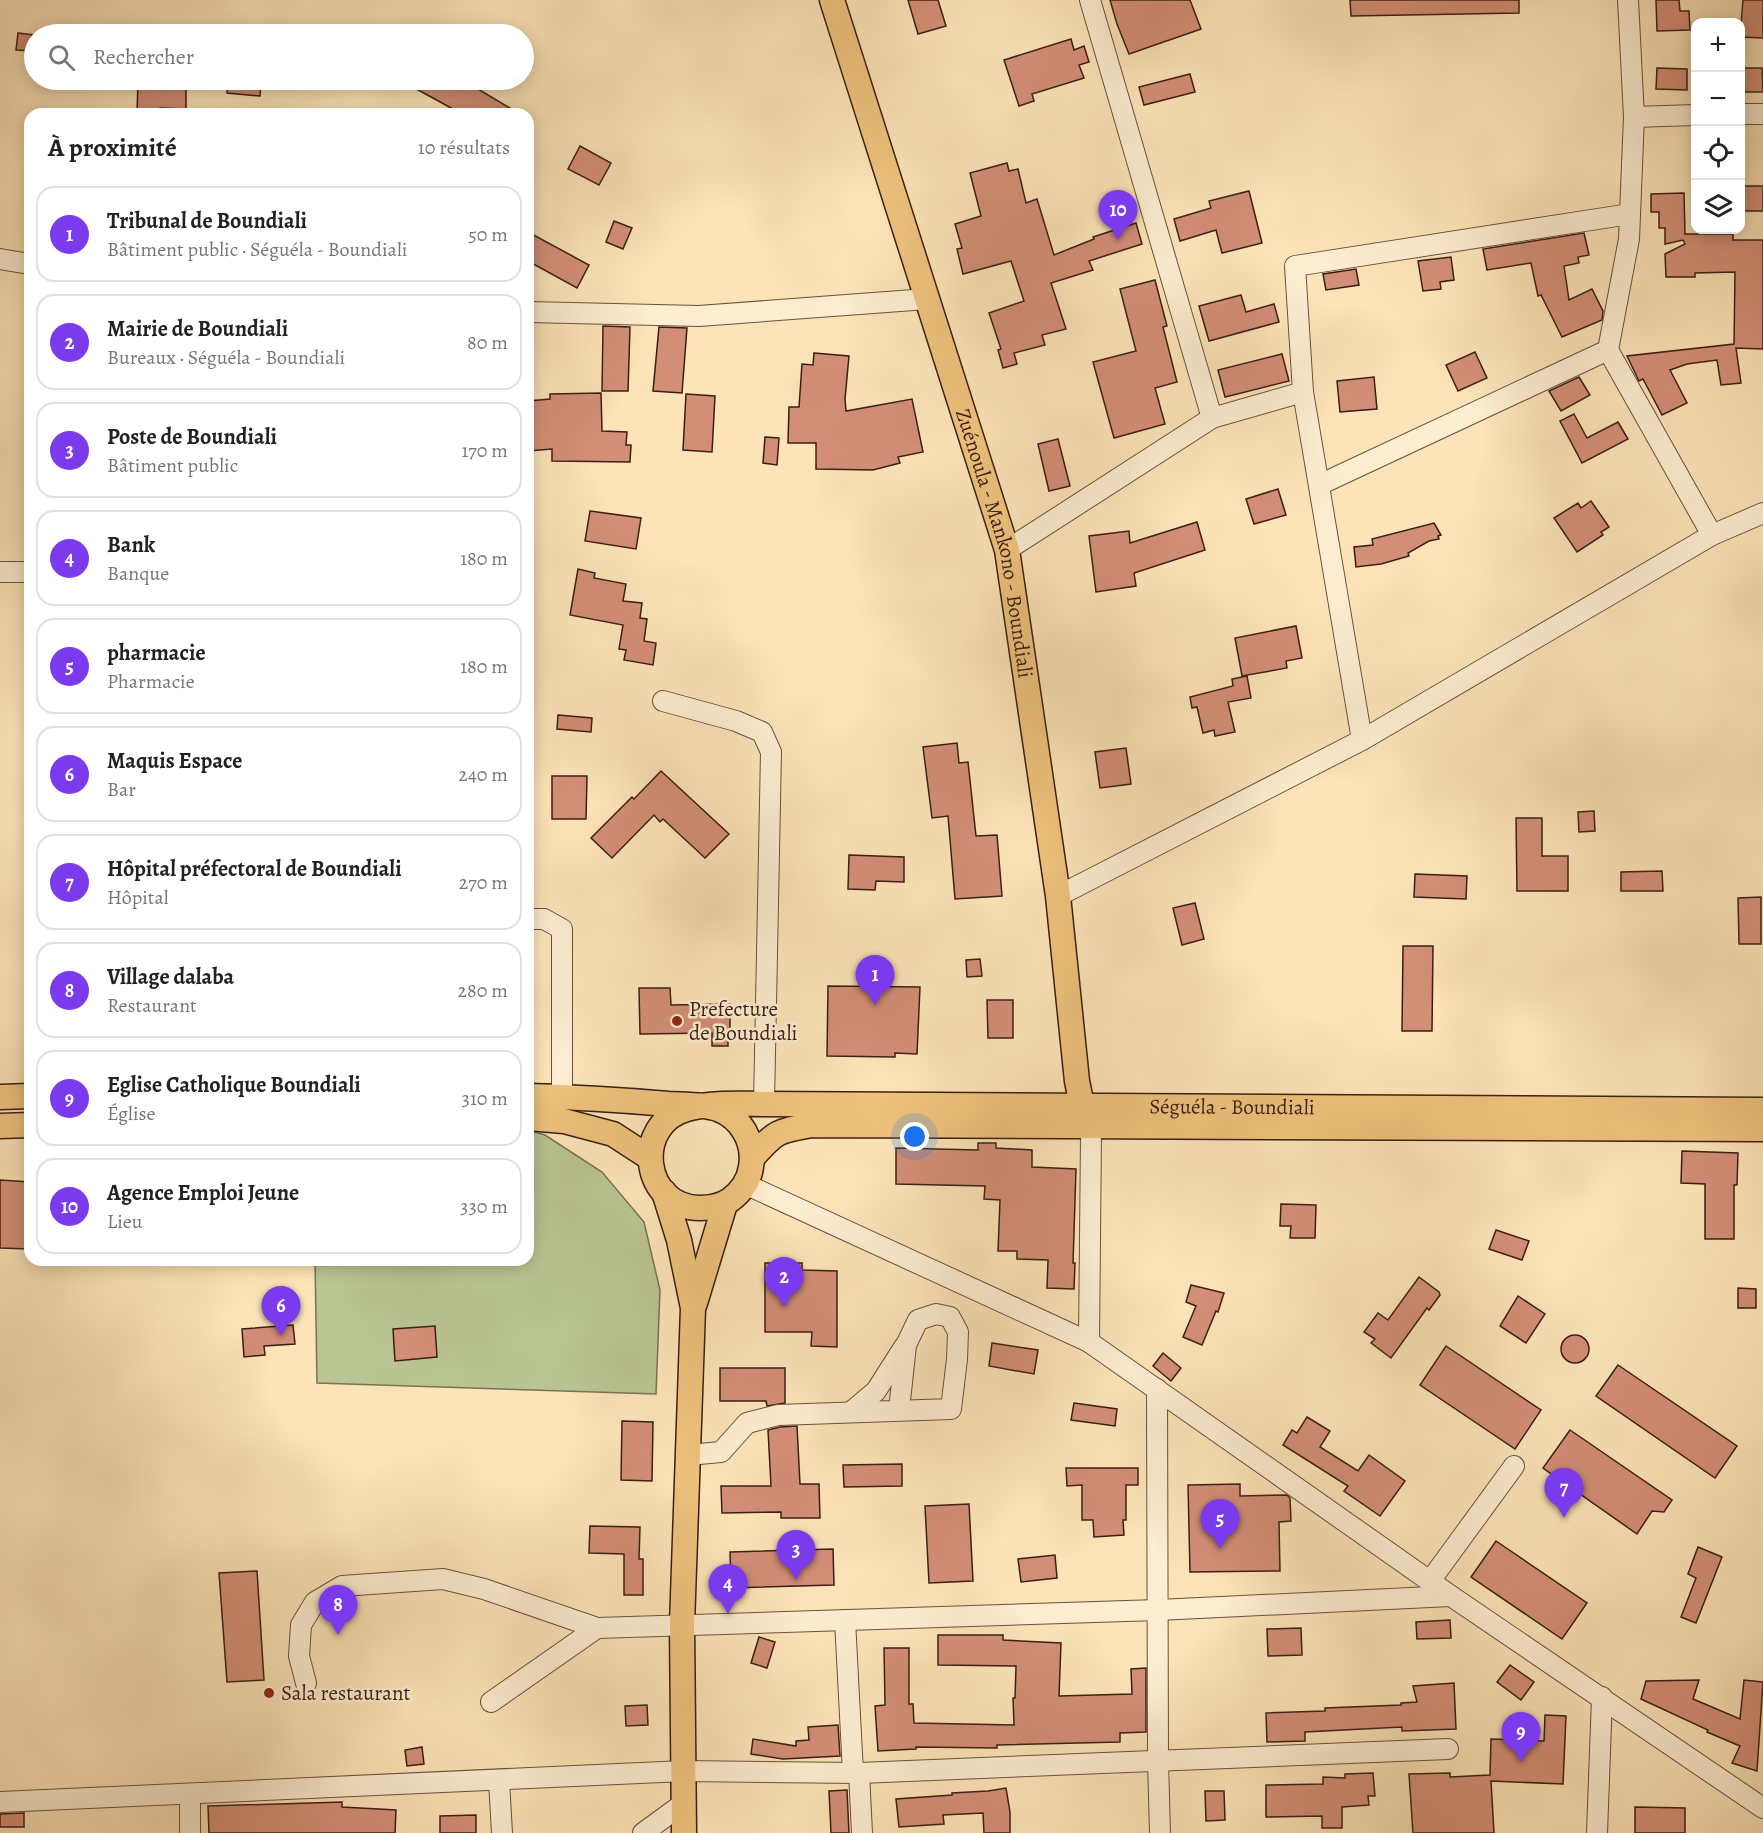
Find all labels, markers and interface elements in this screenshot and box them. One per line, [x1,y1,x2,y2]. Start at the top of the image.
map controls [1691,18,1745,234]
button: + [1691,18,1745,72]
search box [24,24,534,90]
icon: search [45,41,78,74]
text: Rechercher [93,42,194,72]
button: − [1691,72,1745,126]
button: locate [1691,126,1745,180]
text: À proximité [48,130,177,165]
text: 10 résultats [418,134,510,161]
button: layers [1691,180,1745,234]
pin: 10 [1098,190,1138,240]
text: Tribunal de Boundiali [107,206,307,236]
text: 1 [66,221,73,248]
text: 50 m [468,221,508,248]
text: Bâtiment public · Séguéla - Boundiali [107,236,407,263]
text: Mairie de Boundiali [107,314,288,344]
text: 2 [65,329,74,356]
text: 80 m [467,329,508,356]
text: Bureaux · Séguéla - Boundiali [107,344,345,371]
street label: Zuénoula - Mankono - Boundiali [949,405,1040,680]
text: Poste de Boundiali [107,422,277,452]
text: 3 [65,437,74,464]
text: 170 m [462,437,508,464]
text: Bâtiment public [107,452,238,479]
text: Bank [107,530,155,560]
text: 4 [65,545,74,572]
text: 180 m [460,545,508,572]
text: Banque [107,560,169,587]
text: pharmacie [107,638,206,668]
text: 5 [65,653,74,680]
text: 180 m [460,653,508,680]
text: Pharmacie [107,668,195,695]
text: Maquis Espace [107,746,242,776]
text: 6 [65,761,74,788]
text: 240 m [458,761,508,788]
text: Bar [107,776,136,803]
text: Hôpital préfectoral de Boundiali [107,854,402,884]
text: 7 [65,869,74,896]
text: 270 m [459,869,508,896]
text: Hôpital [107,884,169,911]
pin: 1 [856,956,894,1005]
text: Village dalaba [107,962,234,992]
text: 8 [65,977,74,1004]
text: 280 m [458,977,508,1004]
text: Restaurant [107,992,197,1019]
place label: Prefecture de Boundiali [689,995,798,1047]
marker: Prefecture de Boundiali [670,1014,684,1028]
text: Eglise Catholique Boundiali [107,1070,361,1100]
text: 9 [65,1085,74,1112]
text: 310 m [462,1085,508,1112]
street label: Séguéla - Boundiali [1149,1092,1315,1121]
text: Église [107,1100,156,1127]
your location [900,1122,929,1151]
text: Agence Emploi Jeune [107,1178,299,1208]
text: 10 [61,1193,78,1220]
text: 330 m [460,1193,508,1220]
text: Lieu [107,1208,143,1235]
pin: 2 [764,1258,804,1307]
pin: 6 [262,1286,300,1336]
pin: 7 [1544,1468,1584,1518]
pin: 5 [1200,1500,1240,1549]
pin: 3 [776,1530,816,1580]
pin: 4 [708,1564,748,1614]
pin: 8 [318,1586,358,1635]
place label: Sala restaurant [281,1679,410,1707]
marker: Sala restaurant [262,1686,276,1700]
pin: 9 [1502,1712,1540,1762]

